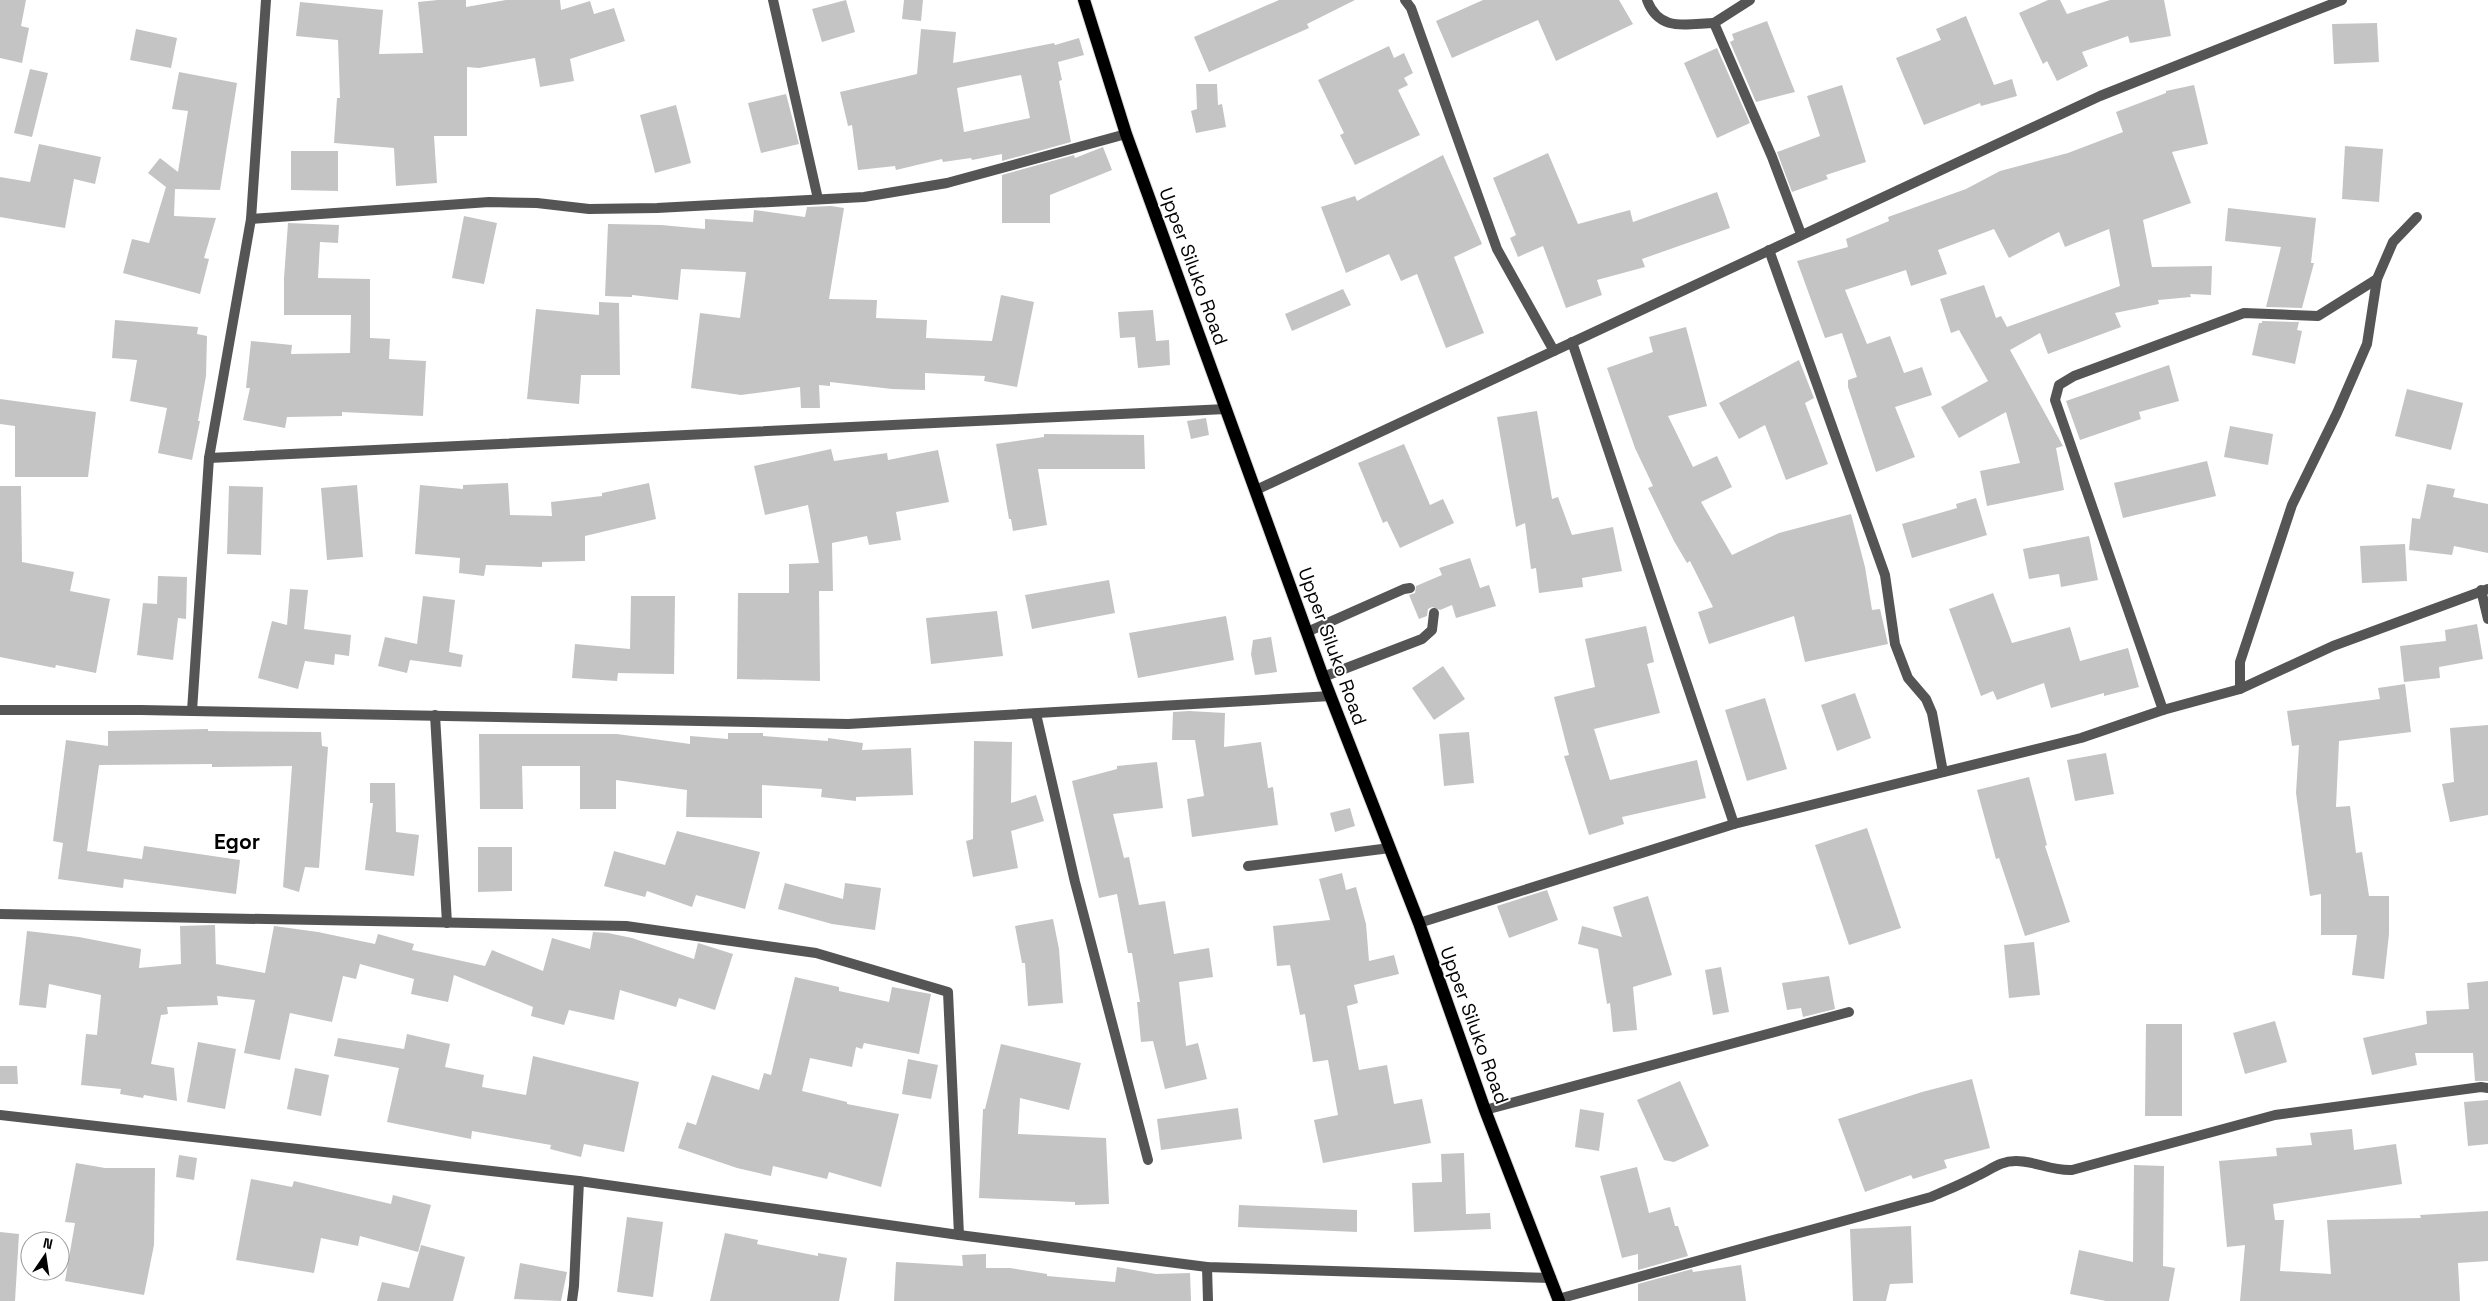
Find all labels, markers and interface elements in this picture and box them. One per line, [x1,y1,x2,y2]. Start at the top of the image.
street label: Upper Siluko Road [1153,184,1234,348]
street label: Upper Siluko Road [1292,564,1373,728]
district label: Egor [214,828,260,855]
street label: Upper Siluko Road [1434,943,1515,1107]
north arrow [20,1231,70,1281]
text: N [41,1234,55,1253]

